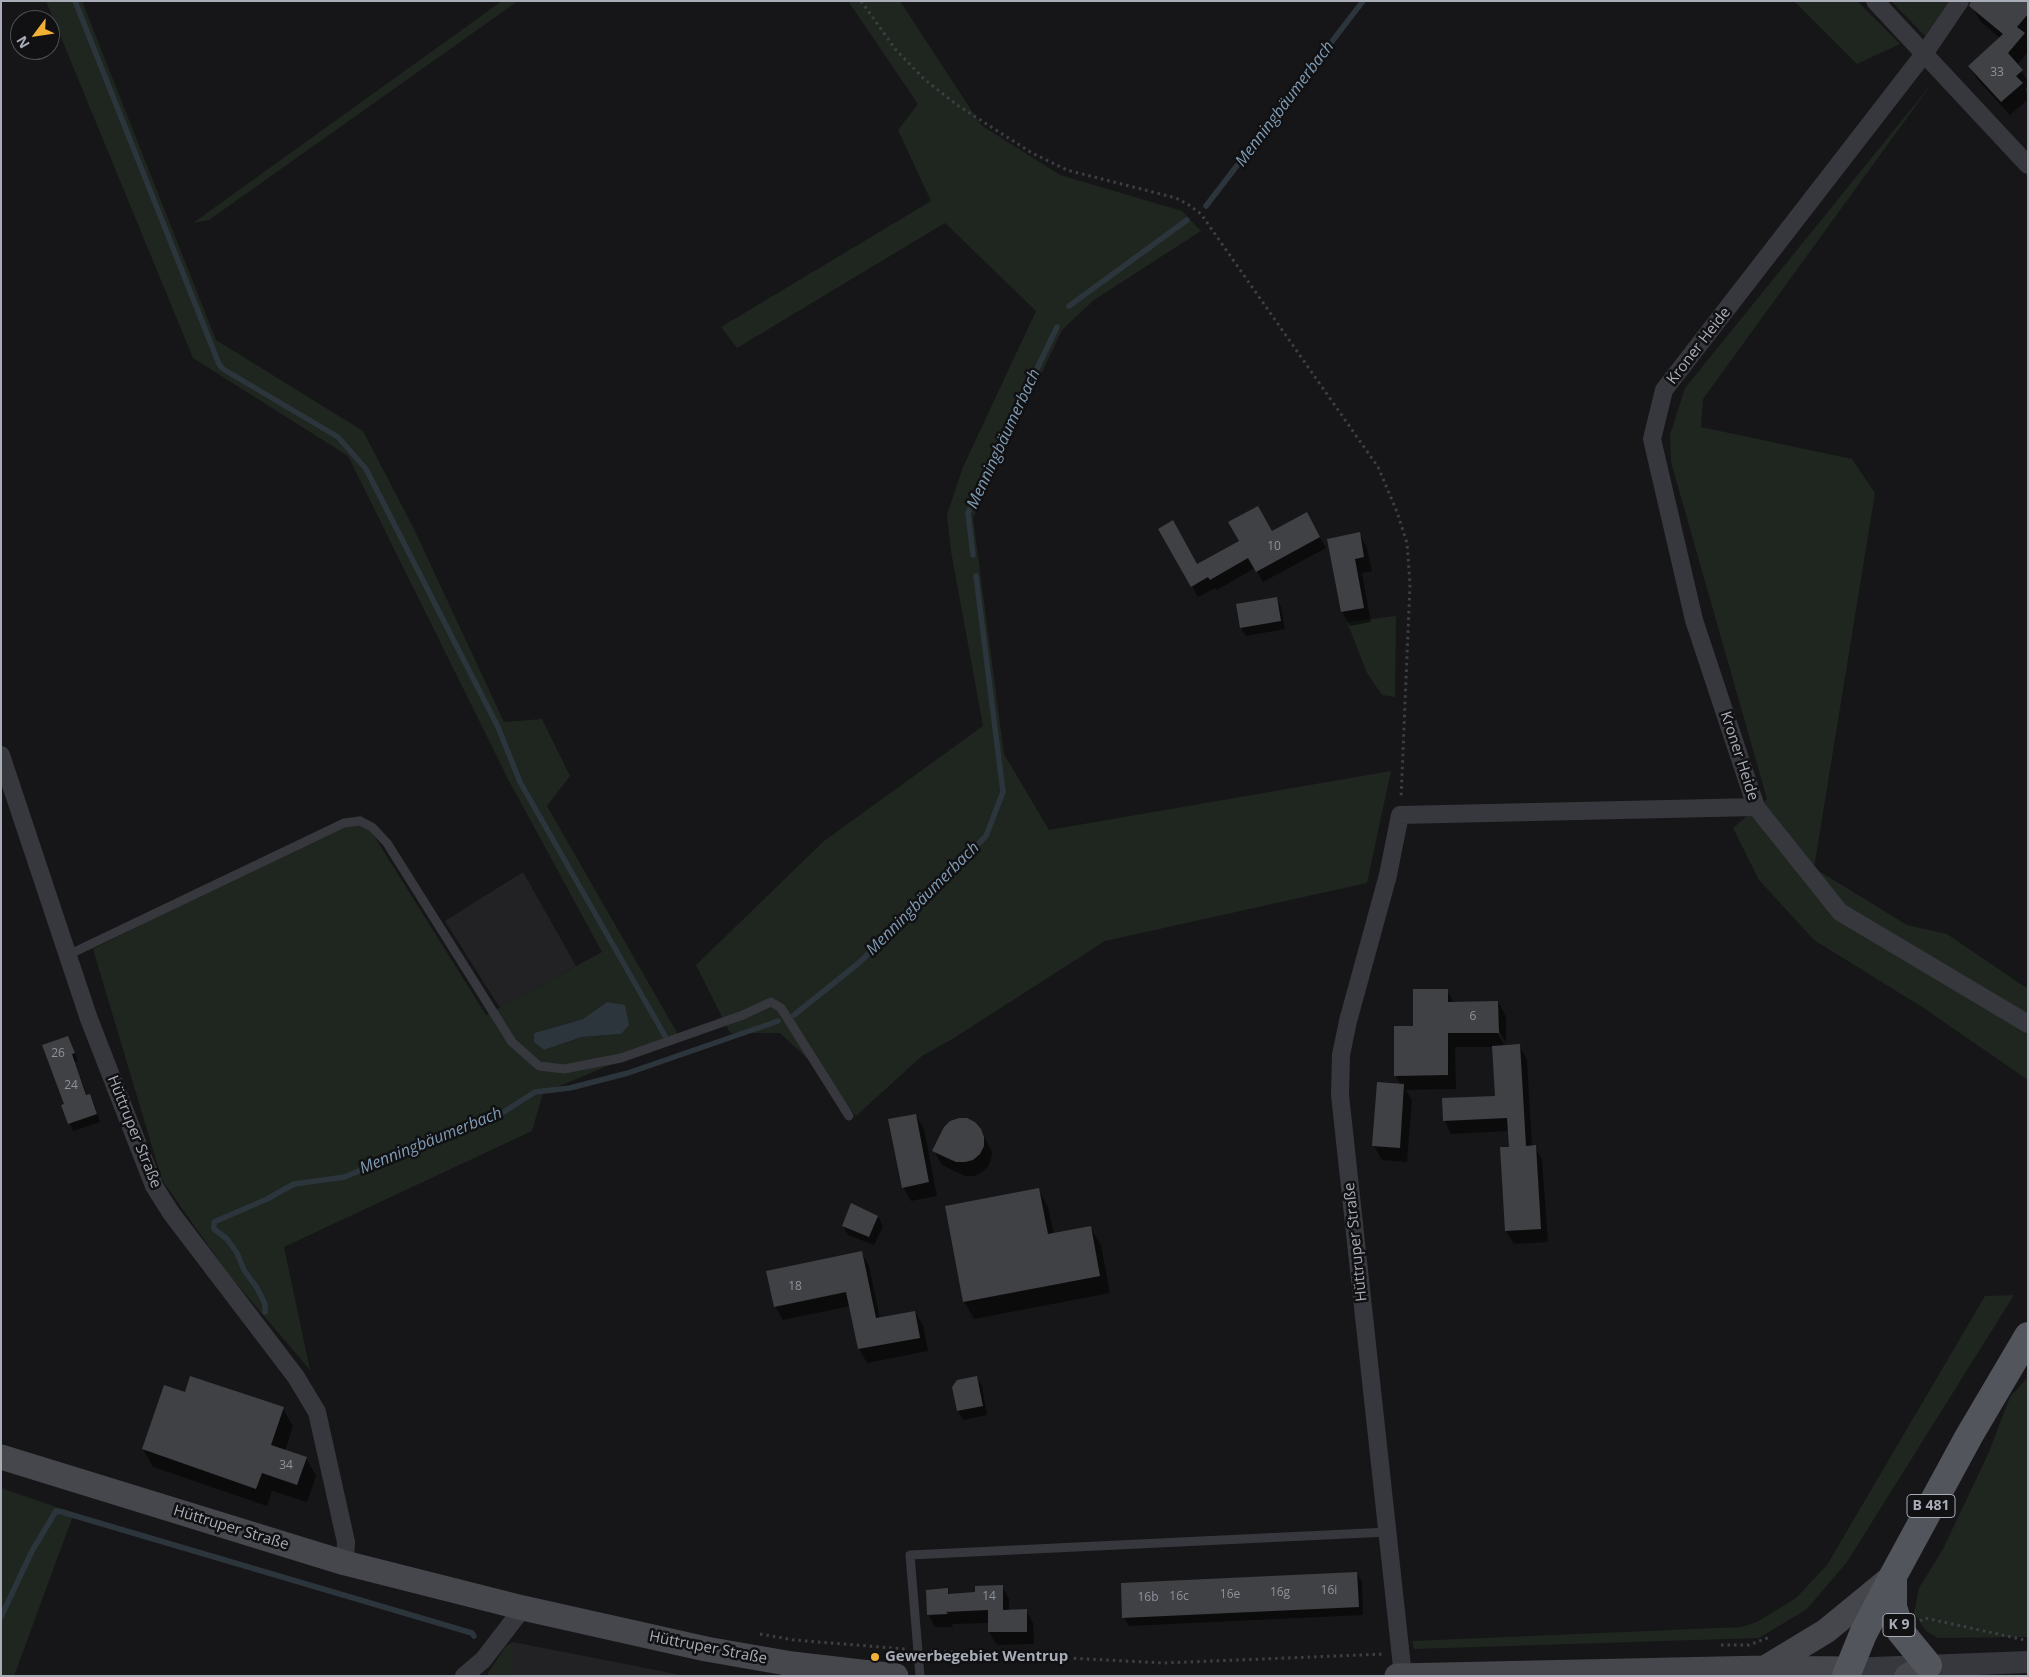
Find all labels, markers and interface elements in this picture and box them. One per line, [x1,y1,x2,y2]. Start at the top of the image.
north arrow [10,10,60,60]
text: N [11,33,34,52]
water label: Menningbäumerbach [1232,38,1338,170]
house number: 33 [1990,66,2004,80]
street label: Kroner Heide [1663,304,1735,388]
water label: Menningbäumerbach [963,366,1045,512]
house number: 10 [1267,540,1281,554]
street label: Kroner Heide [1716,709,1762,803]
water label: Menningbäumerbach [863,839,983,959]
house number: 6 [1470,1010,1476,1024]
house number: 26 [51,1047,65,1061]
street label: Hüttruper Straße [103,1073,165,1191]
house number: 24 [64,1079,78,1093]
water label: Menningbäumerbach [357,1104,505,1178]
street label: Hüttruper Straße [1341,1182,1371,1302]
house number: 18 [788,1280,802,1294]
house number: 34 [279,1459,293,1473]
road number: B 481 [1907,1494,1955,1518]
street label: Hüttruper Straße [171,1502,291,1554]
house number: 16i [1321,1584,1337,1598]
house number: 16g [1270,1586,1290,1600]
house number: 16e [1220,1588,1240,1602]
house number: 14 [982,1590,996,1604]
house number: 16c [1169,1590,1189,1604]
house number: 16b [1137,1591,1159,1605]
road number: K 9 [1883,1614,1915,1636]
street label: Hüttruper Straße [648,1628,768,1668]
place label: Gewerbegebiet Wentrup [885,1648,1068,1666]
marker: Gewerbegebiet Wentrup [869,1651,881,1663]

